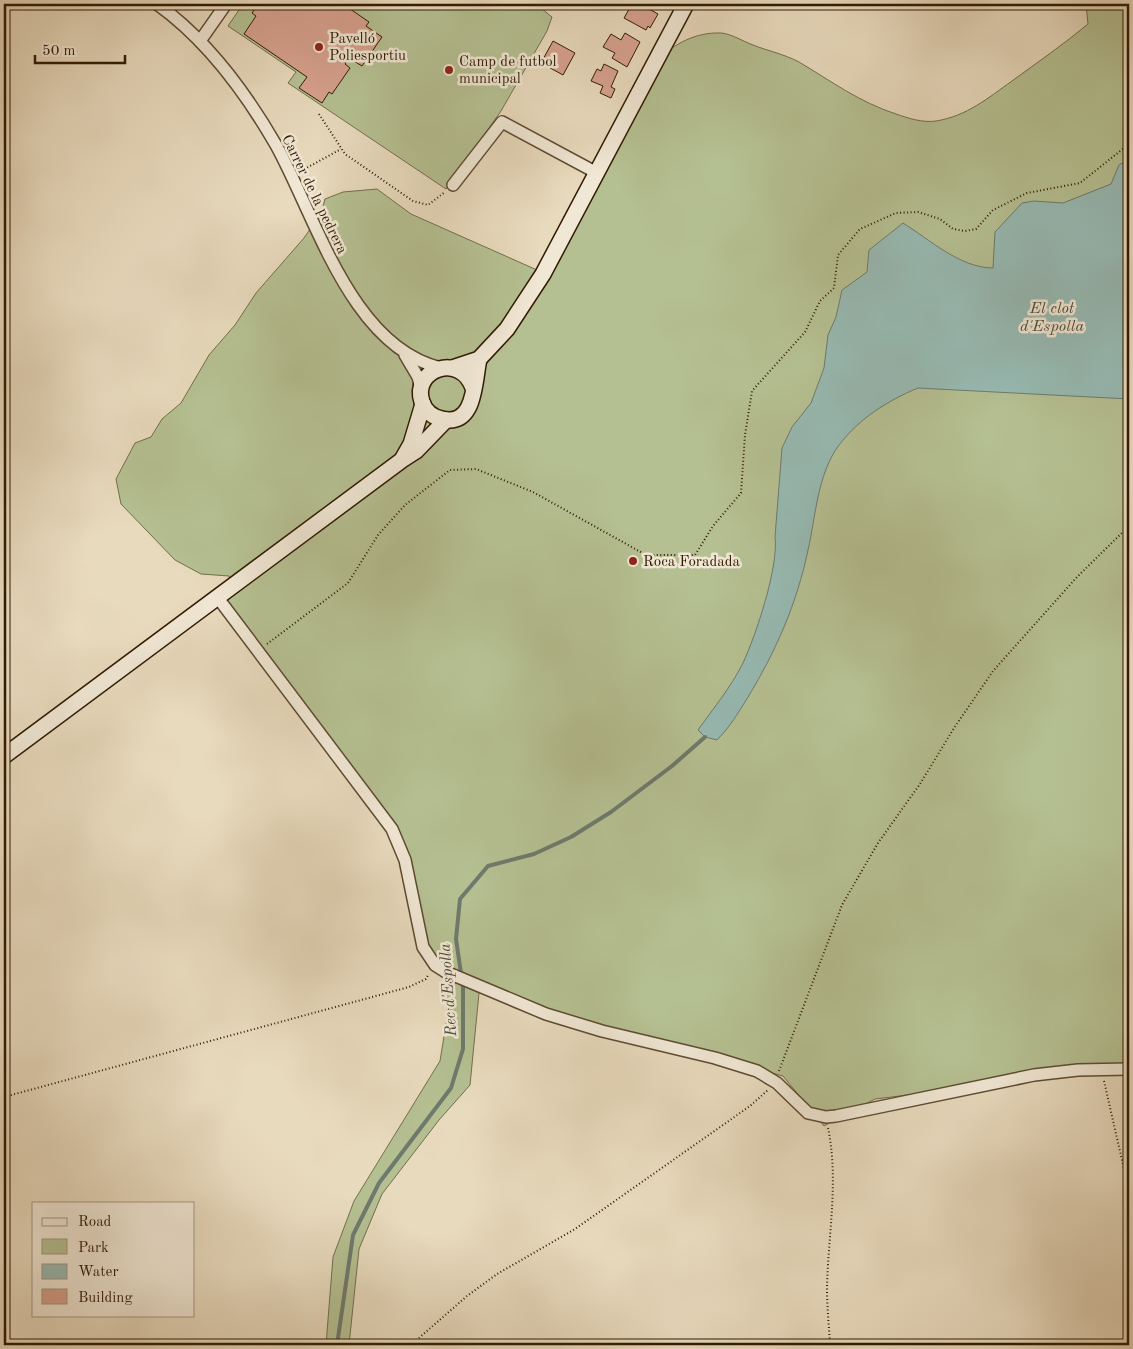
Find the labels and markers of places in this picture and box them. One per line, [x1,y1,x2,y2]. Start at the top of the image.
place label: Pavelló Poliesportiu [329,32,406,64]
marker: Pavelló Poliesportiu [313,41,325,53]
place label: Camp de futbol municipal [459,55,557,87]
marker: Camp de futbol municipal [443,64,455,76]
marker: Roca Foradada [627,555,639,567]
place label: Roca Foradada [643,555,740,570]

